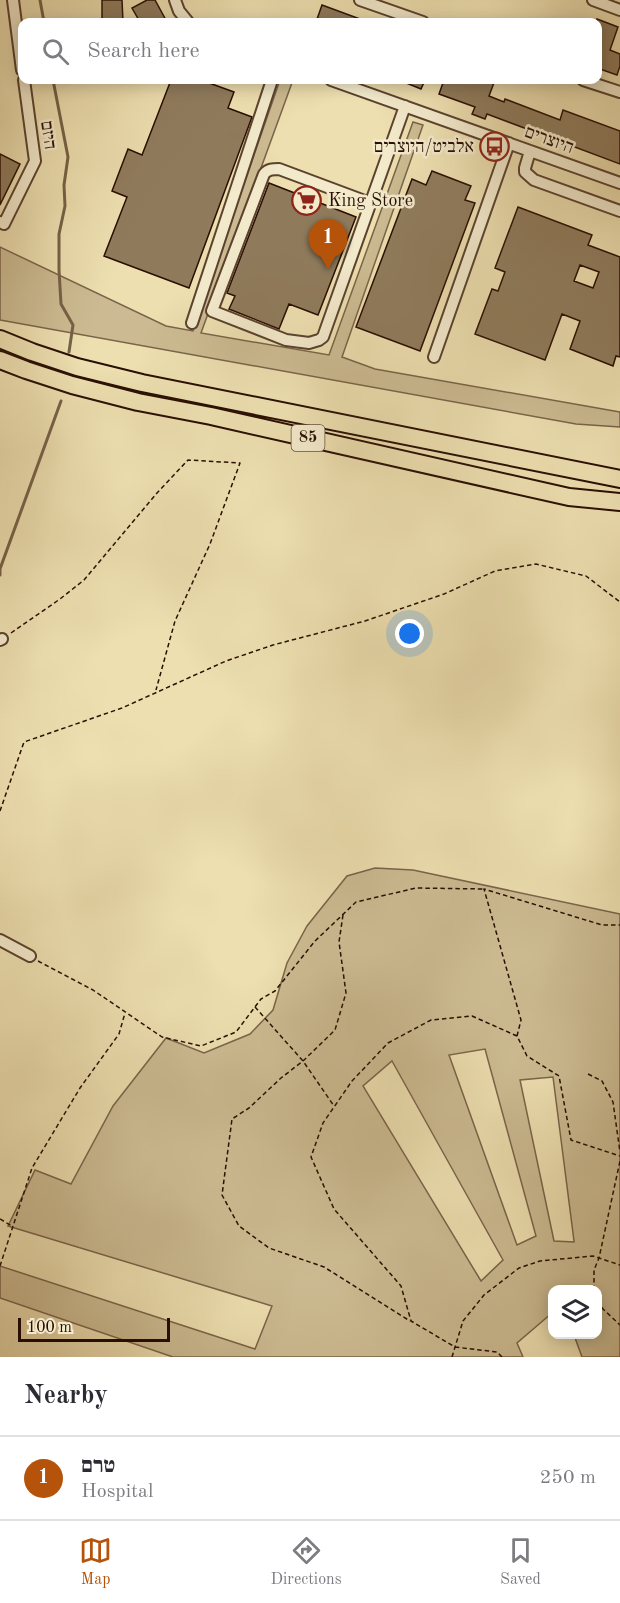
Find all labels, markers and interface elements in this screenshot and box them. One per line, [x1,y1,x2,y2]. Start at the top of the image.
search box [18,18,602,84]
icon: search [39,35,72,68]
text: Search here [87,40,200,62]
street label: היזם [37,120,59,150]
street label: היוצרים [522,123,576,157]
bus stop icon: אלביט/היוצרים [479,131,511,163]
place label: אלביט/היוצרים [374,137,474,156]
supermarket icon: King Store [291,185,323,217]
place label: King Store [328,192,413,210]
pin: 1 [308,220,348,269]
road number: 85 [292,425,324,451]
your location [395,619,424,648]
map controls [548,1285,602,1339]
button: layers [548,1285,602,1339]
scale bar [18,1315,170,1342]
text: 100 m [27,1320,72,1336]
text: Nearby [24,1383,108,1409]
text: טרם [81,1455,115,1477]
text: 1 [38,1468,49,1488]
text: 250 m [540,1468,596,1488]
text: Hospital [81,1482,153,1502]
tab: Map [79,1534,112,1590]
tab: Directions [271,1534,342,1590]
tab: Saved [500,1534,541,1590]

